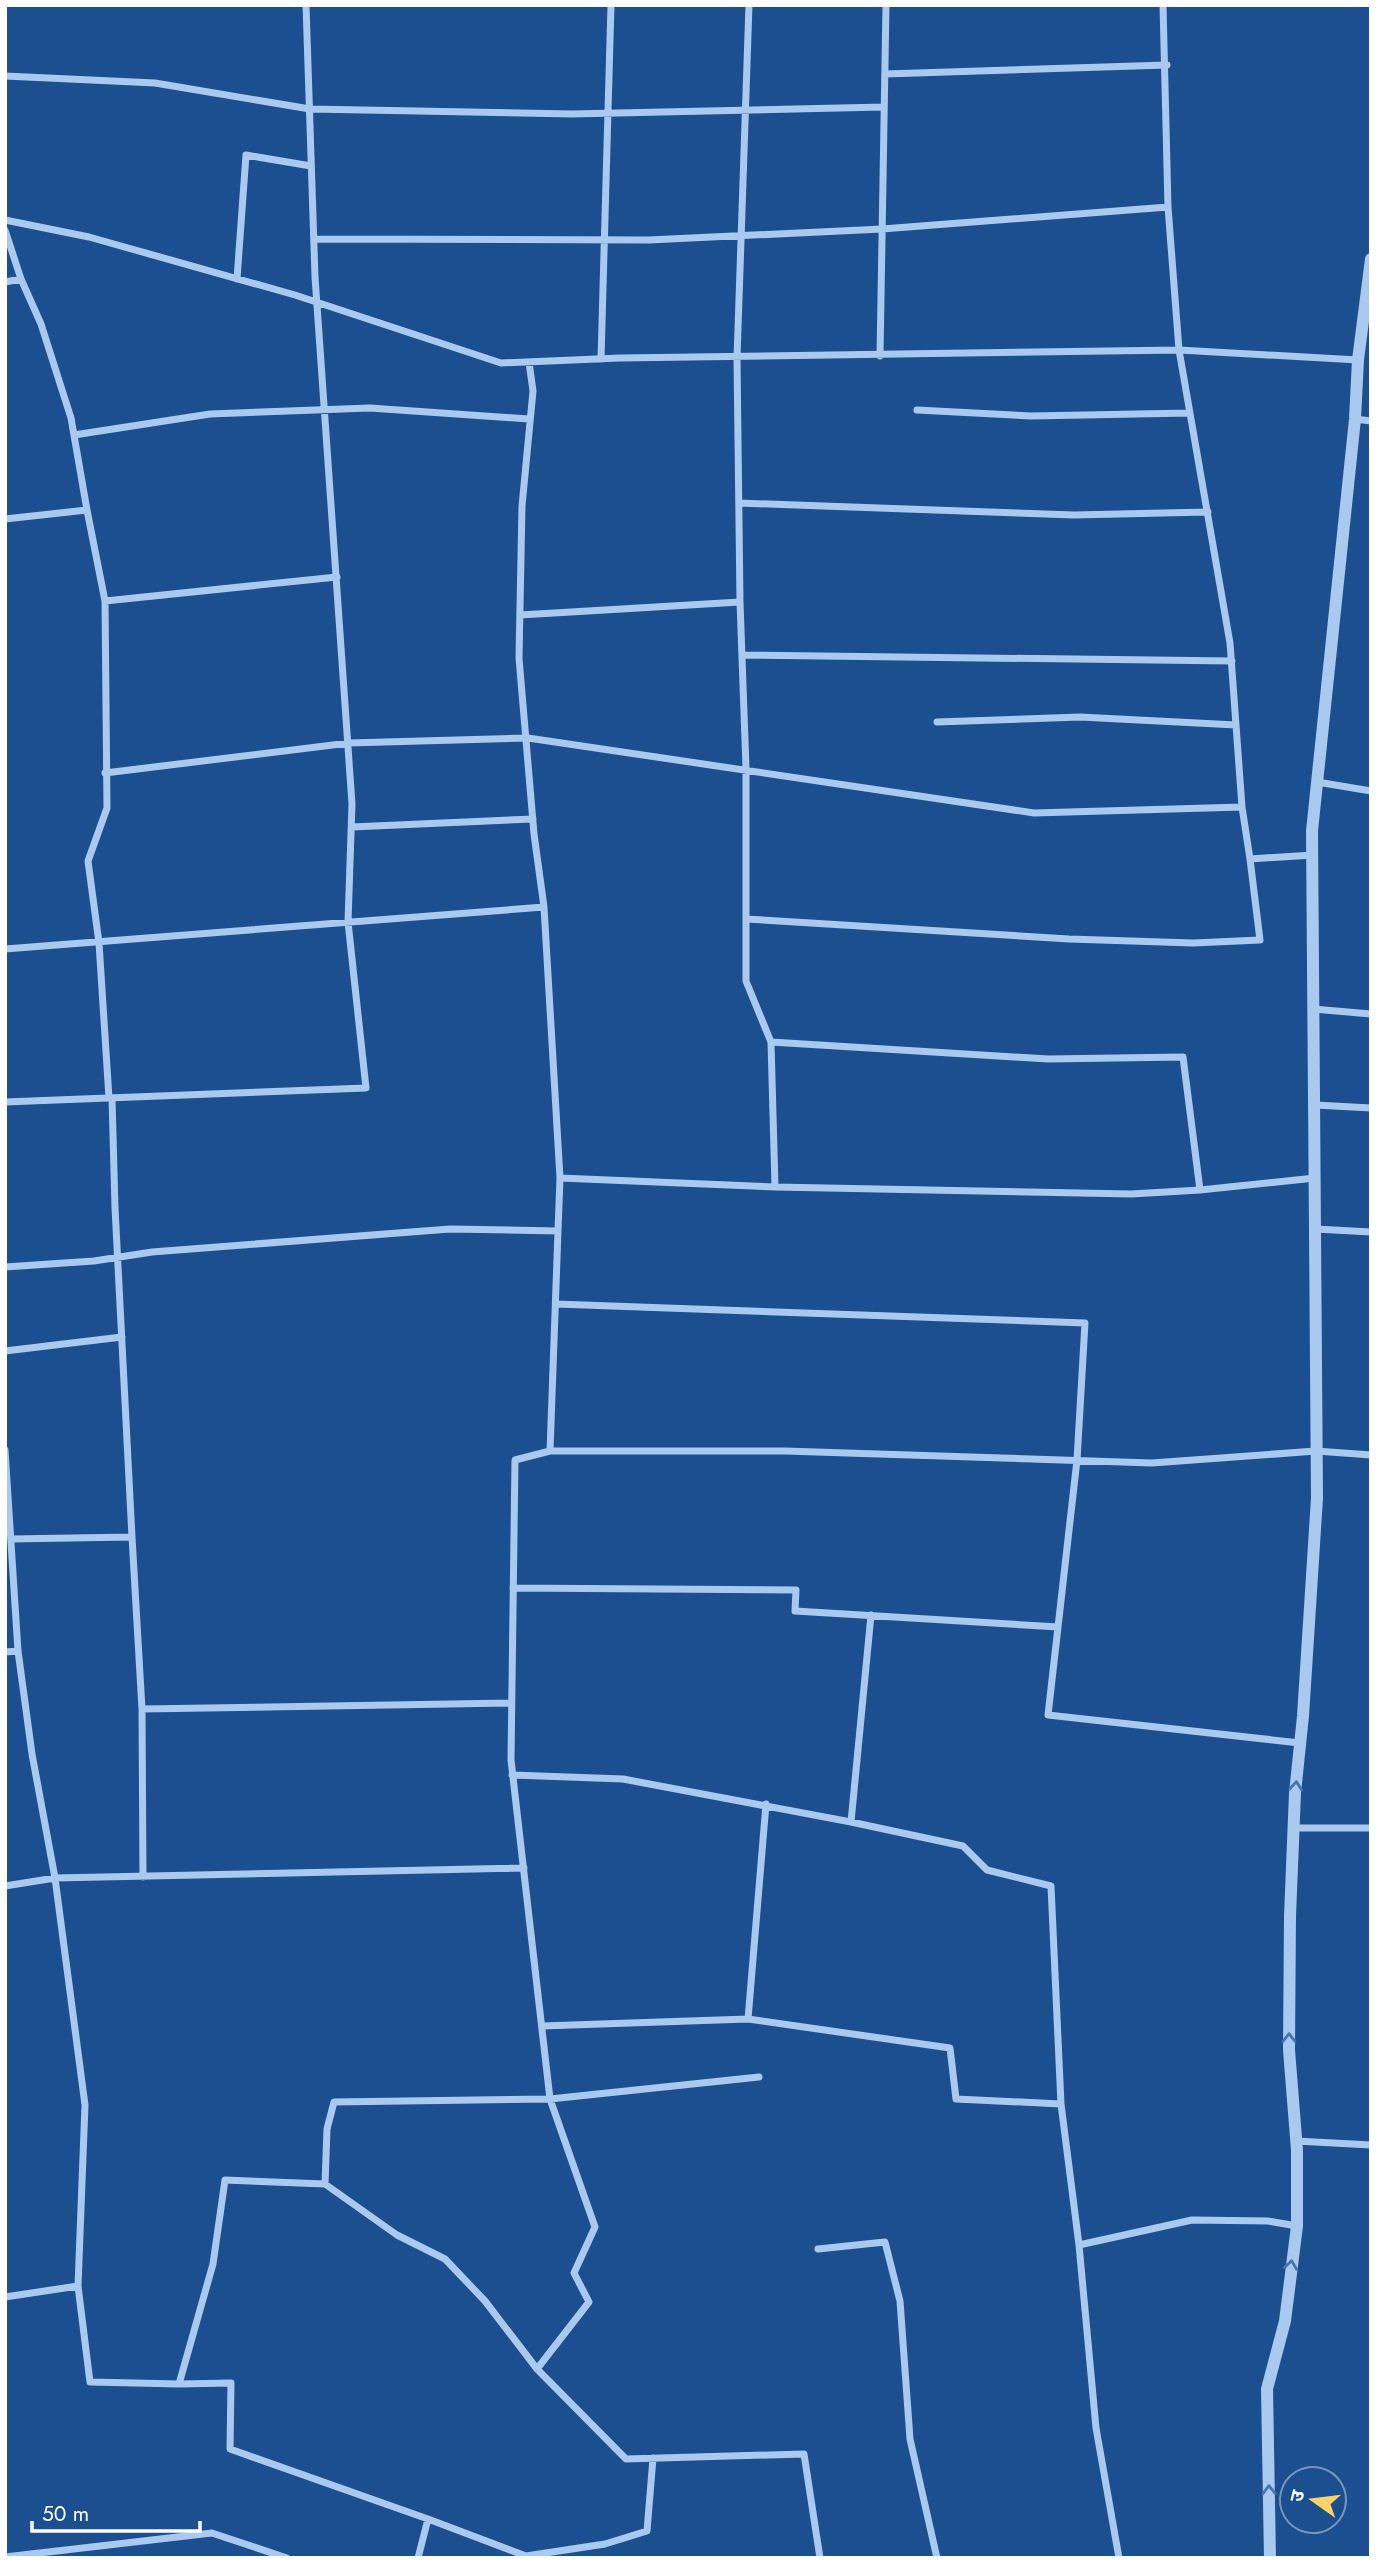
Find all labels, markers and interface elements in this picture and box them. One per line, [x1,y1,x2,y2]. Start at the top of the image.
one-way arrow [1288,1781,1303,1792]
one-way arrow [1281,2032,1297,2043]
one-way arrow [1284,2259,1299,2271]
north arrow [1278,2465,1348,2535]
one-way arrow [1262,2484,1277,2495]
text: उ [1283,2486,1312,2505]
scale bar [32,2490,200,2534]
text: 50 m [42,2499,89,2529]

